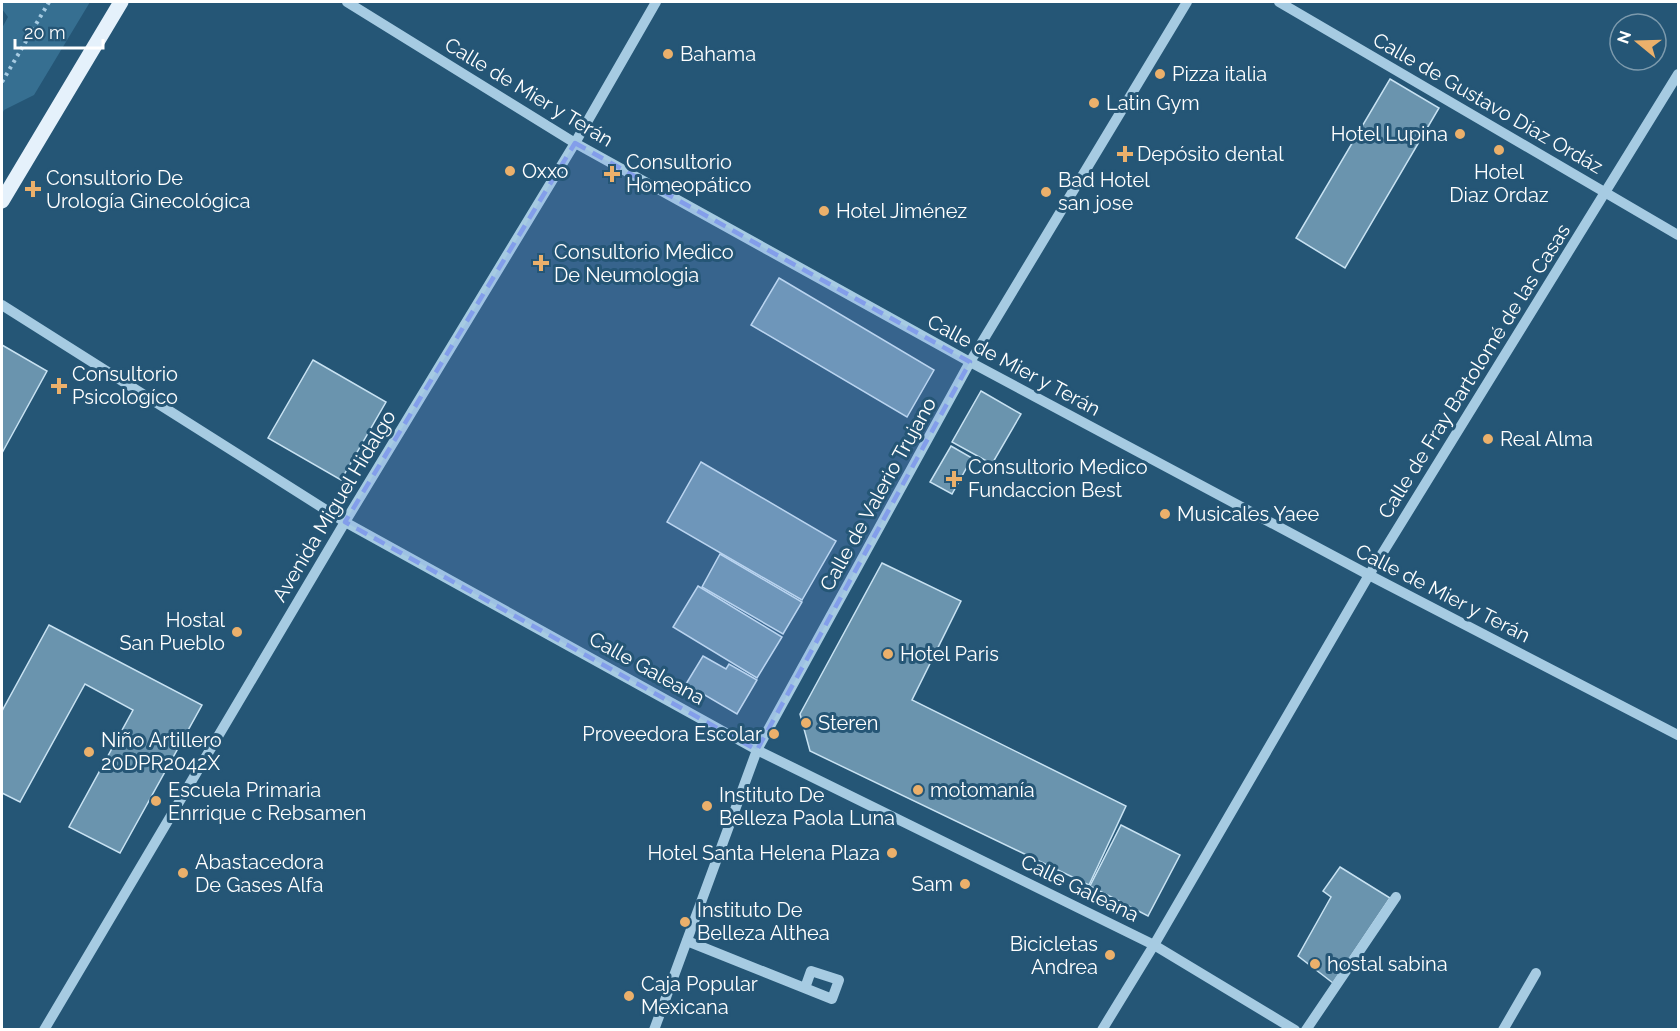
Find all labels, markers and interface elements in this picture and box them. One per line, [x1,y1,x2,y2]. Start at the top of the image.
scale bar [15,12,104,50]
north arrow [1608,12,1668,72]
text: 20 m [24,22,66,43]
street label: Calle de Gustavo Díaz Ordáz [1369,27,1607,179]
text: N [1613,28,1635,46]
street label: Calle de Mier y Terán [440,32,618,152]
place label: Bahama [680,42,756,66]
marker: Bahama [661,47,675,61]
place label: Pizza italia [1172,62,1267,86]
marker: Pizza italia [1153,67,1167,81]
place label: Latin Gym [1106,91,1200,115]
marker: Latin Gym [1087,96,1101,110]
place label: Hotel Lupina [1331,122,1448,146]
marker: Hotel Lupina [1453,127,1467,141]
place label: Depósito dental [1137,142,1284,166]
marker: Hotel Diaz Ordaz [1492,143,1506,157]
marker: Depósito dental [1118,147,1132,161]
place label: Consultorio Homeopático [626,150,752,197]
place label: Oxxo [522,159,569,183]
place label: Hotel Diaz Ordaz [1449,160,1549,207]
marker: Oxxo [503,164,517,178]
marker: Consultorio Homeopático [603,165,621,183]
place label: Consultorio De Urología Ginecológica [46,166,250,213]
place label: Bad Hotel san jose [1058,168,1150,215]
marker: Consultorio De Urología Ginecológica [24,180,42,198]
marker: Bad Hotel san jose [1039,185,1053,199]
place label: Hotel Jiménez [836,199,967,223]
marker: Hotel Jiménez [817,204,831,218]
street label: Calle de Fray Bartolomé de las Casas [1373,219,1575,523]
place label: Consultorio Medico De Neumologia [554,240,734,287]
marker: Consultorio Medico De Neumologia [532,254,550,272]
street label: Calle de Mier y Terán [923,309,1105,421]
place label: Consultorio Psicologíco [72,362,178,409]
marker: Consultorio Psicologíco [50,377,68,395]
street label: Calle de Valerio Trujano [815,393,941,595]
street label: Avenida Miguel Hidalgo [267,406,401,606]
place label: Real Alma [1500,427,1593,451]
marker: Real Alma [1481,432,1495,446]
place label: Consultorio Medico Fundaccion Best [968,455,1148,502]
marker: Consultorio Medico Fundaccion Best [945,470,963,488]
place label: Musicales Yaee [1177,502,1319,526]
marker: Musicales Yaee [1158,507,1172,521]
street label: Calle de Mier y Terán [1352,539,1534,647]
place label: Hostal San Pueblo [119,608,226,655]
marker: Hostal San Pueblo [230,625,244,639]
street label: Calle Galeana [585,626,709,710]
place label: Hotel Paris [900,642,999,666]
marker: Hotel Paris [881,647,895,661]
place label: Steren [818,711,878,735]
marker: Steren [799,716,813,730]
place label: Proveedora Escolar [582,722,762,746]
marker: Proveedora Escolar [767,727,781,741]
place label: Niño Artillero 20DPR2042X [101,728,222,775]
marker: Niño Artillero 20DPR2042X [82,745,96,759]
place label: Escuela Primaria Enrrique c Rebsamen [168,778,366,825]
place label: motomanía [930,778,1035,802]
place label: Instituto De Belleza Paola Luna [719,783,895,830]
marker: motomanía [911,783,925,797]
marker: Escuela Primaria Enrrique c Rebsamen [149,794,163,808]
marker: Instituto De Belleza Paola Luna [700,799,714,813]
place label: Hotel Santa Helena Plaza [647,841,880,865]
marker: Hotel Santa Helena Plaza [885,846,899,860]
street label: Calle Galeana [1017,849,1143,927]
place label: Abastacedora De Gases Alfa [195,850,324,897]
marker: Abastacedora De Gases Alfa [176,866,190,880]
place label: Sam [912,872,953,896]
marker: Sam [958,877,972,891]
place label: Instituto De Belleza Althea [697,898,830,945]
marker: Instituto De Belleza Althea [678,915,692,929]
place label: Bicicletas Andrea [1010,932,1098,979]
marker: Bicicletas Andrea [1103,948,1117,962]
place label: hostal sabina [1327,952,1448,976]
marker: hostal sabina [1308,957,1322,971]
place label: Caja Popular Mexicana [641,972,758,1019]
marker: Caja Popular Mexicana [622,989,636,1003]

